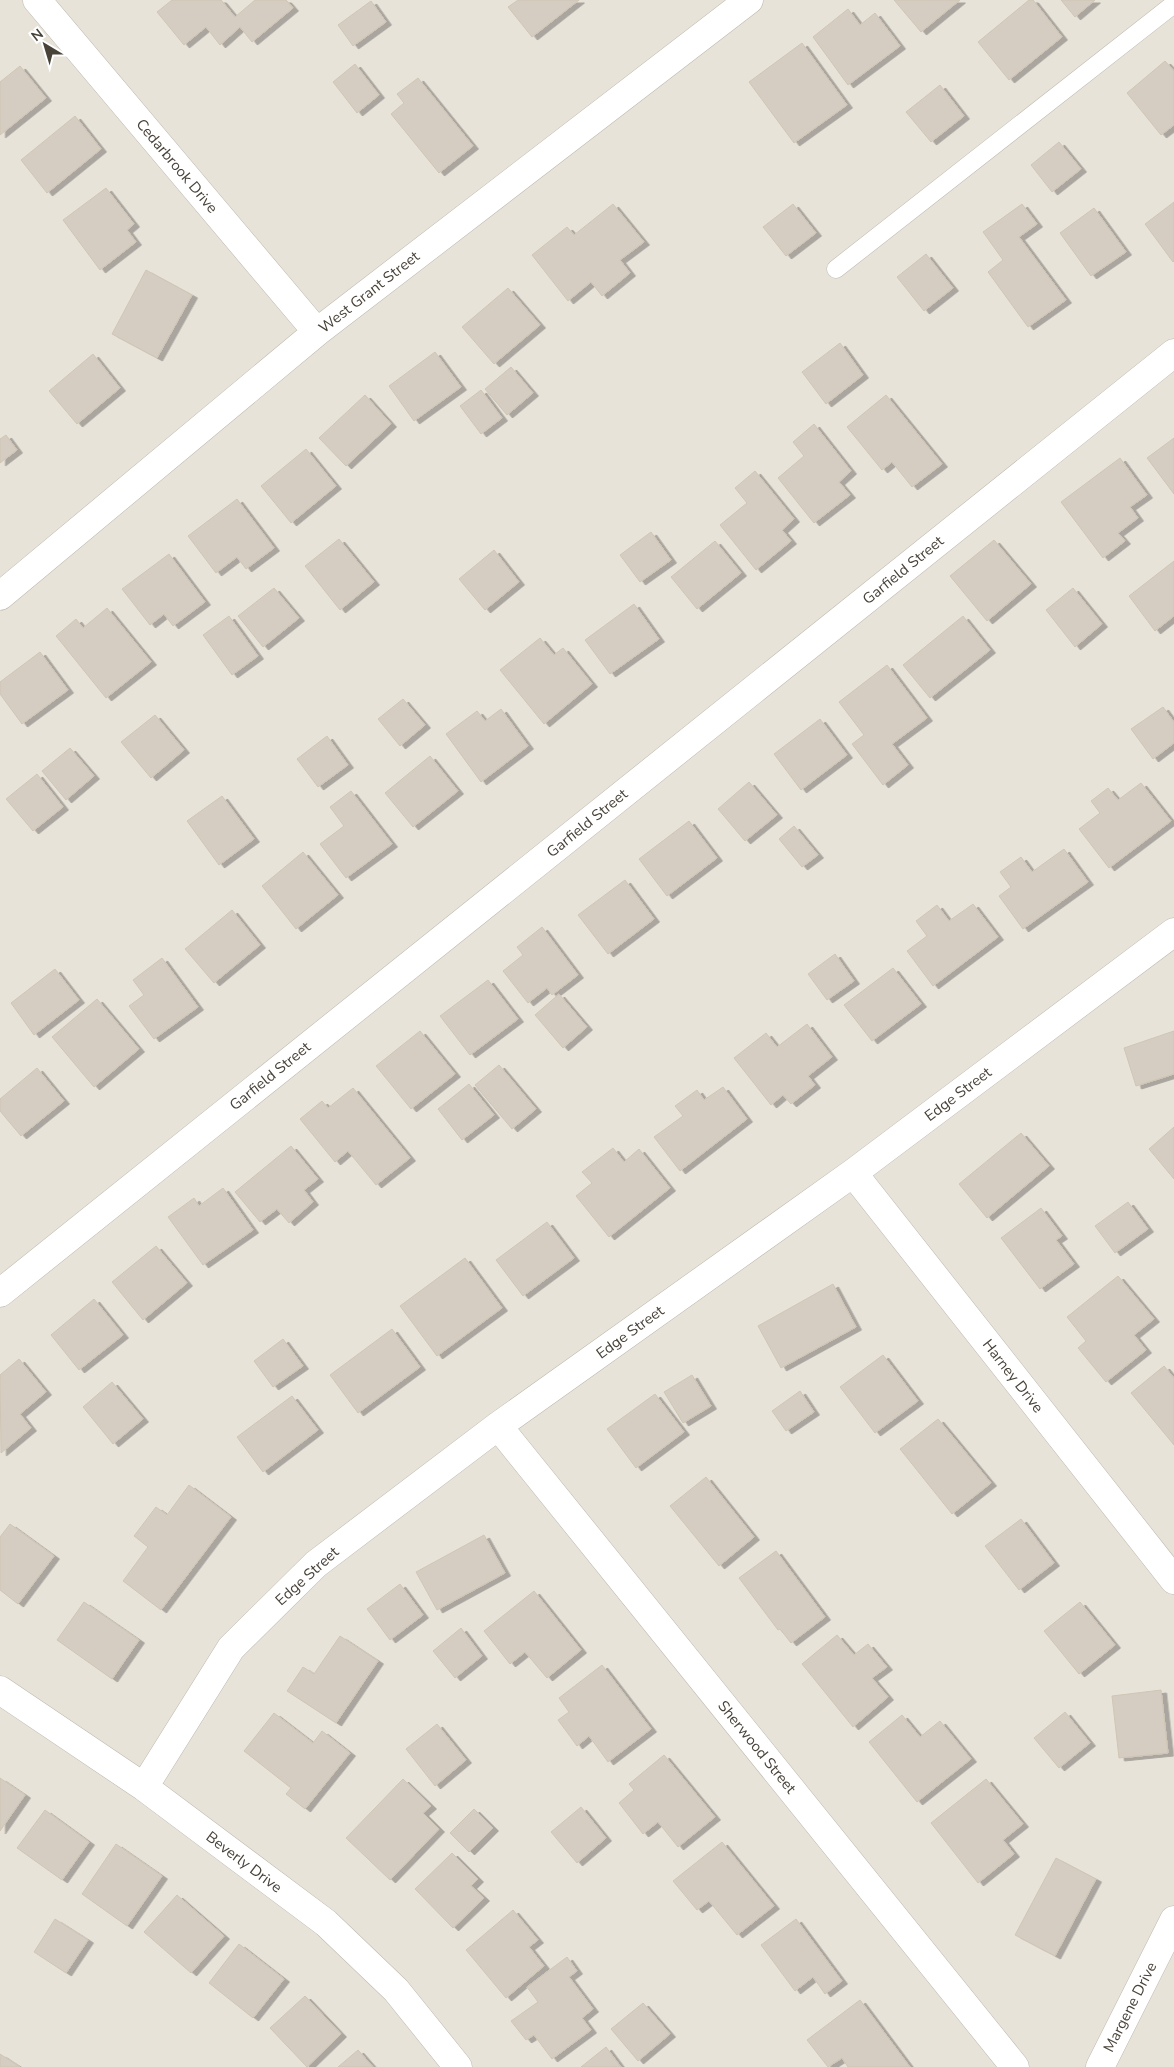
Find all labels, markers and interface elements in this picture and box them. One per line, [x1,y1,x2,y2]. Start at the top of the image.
north arrow [20,20,70,70]
text: N [27,24,47,46]
street label: Cedarbrook Drive [132,115,222,217]
street label: West Grant Street [315,246,424,338]
street label: Garfield Street [858,531,948,609]
street label: Garfield Street [542,784,632,862]
street label: Garfield Street [225,1037,315,1115]
street label: Edge Street [920,1062,996,1126]
street label: Edge Street [592,1300,668,1363]
street label: Harney Drive [978,1335,1048,1417]
street label: Edge Street [271,1542,344,1610]
street label: Sherwood Street [713,1696,801,1798]
street label: Beverly Drive [202,1827,286,1897]
street label: Margene Drive [1099,1958,1161,2056]

